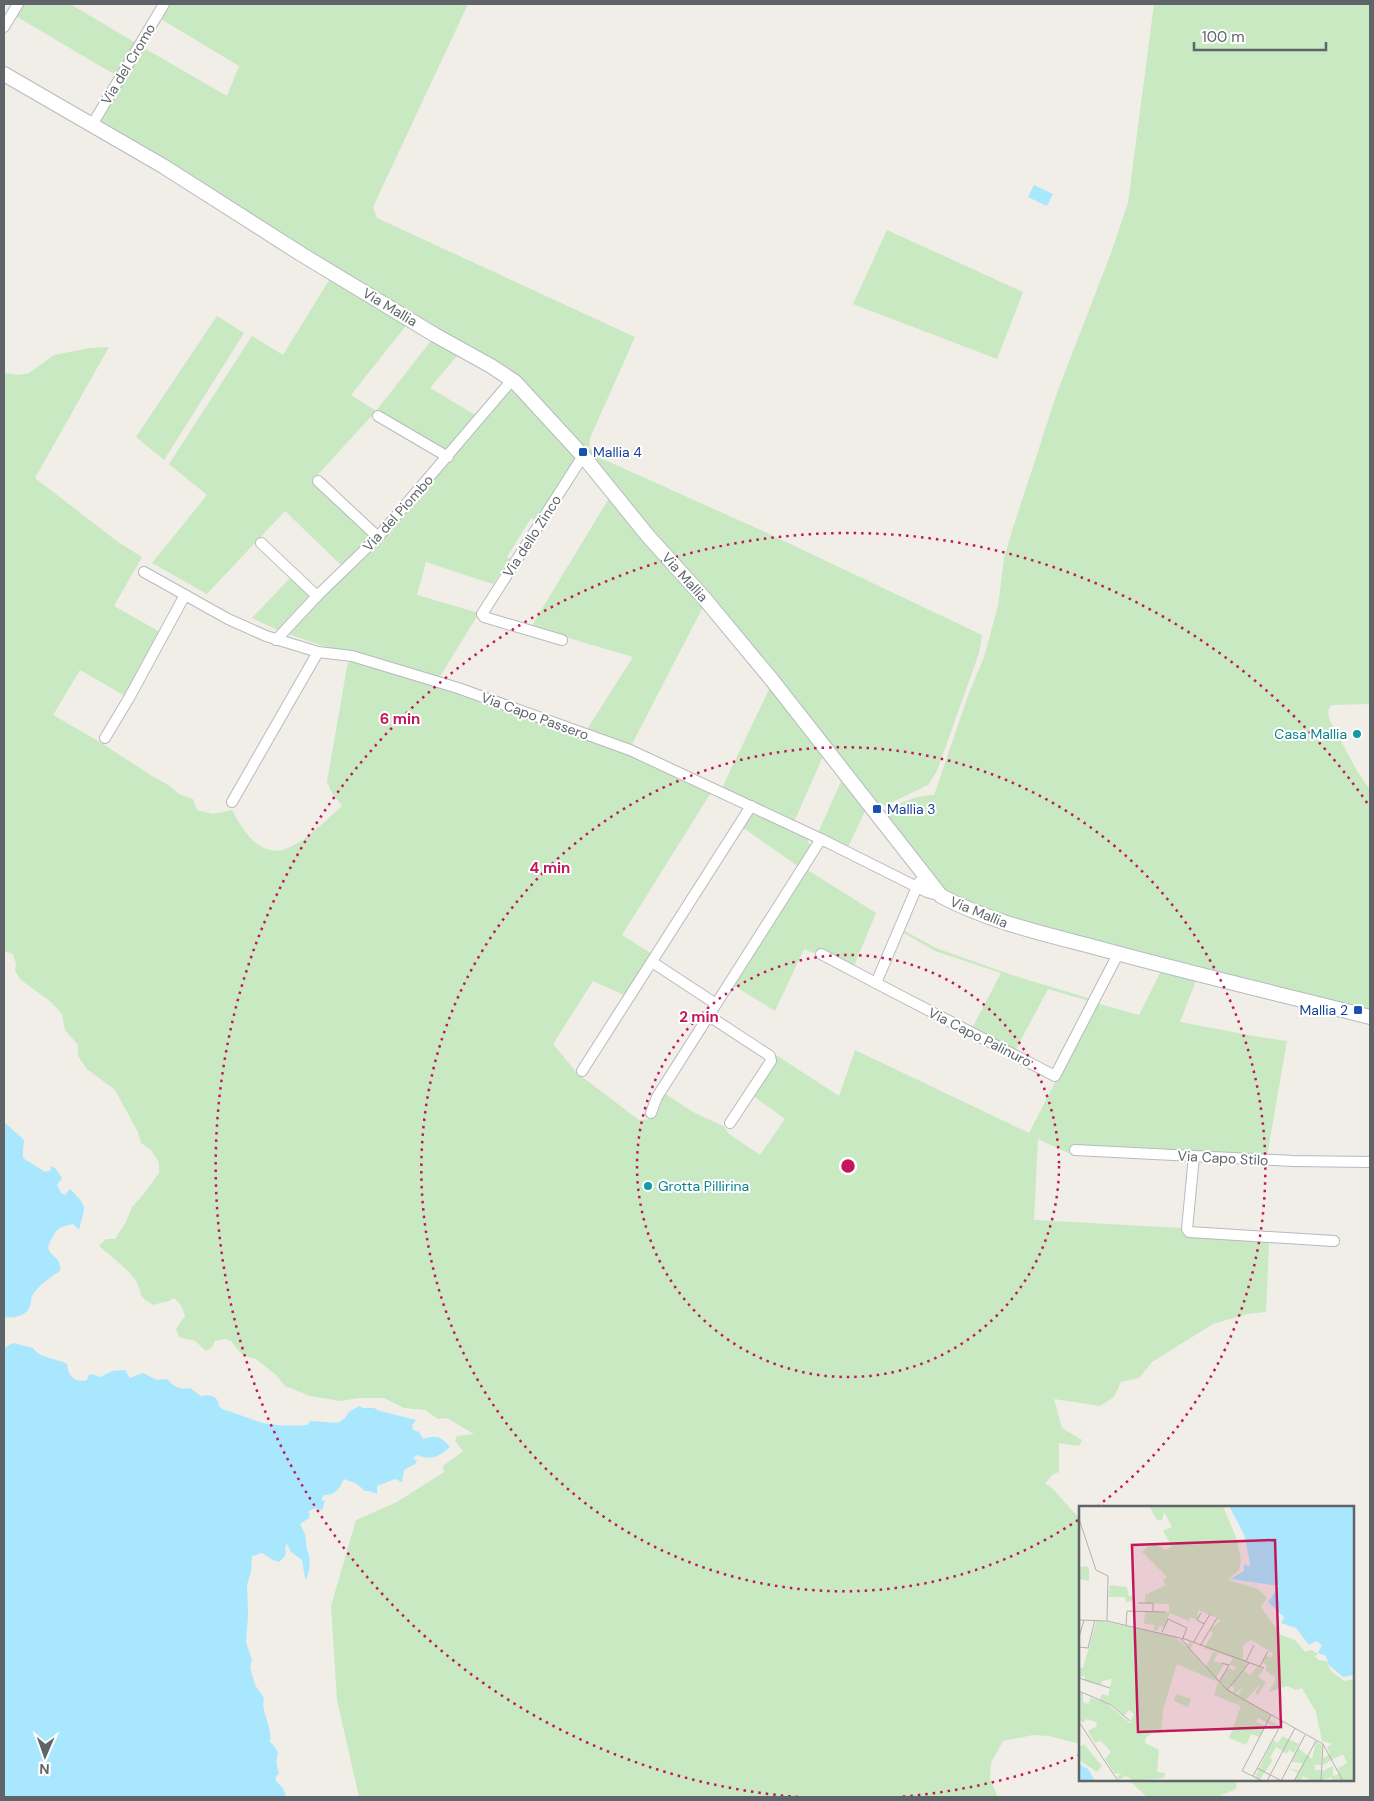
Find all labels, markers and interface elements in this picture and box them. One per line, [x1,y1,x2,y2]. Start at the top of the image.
street label: Via del Cromo [97,20,159,108]
scale bar [1194,20,1326,52]
text: 100 m [1202,27,1245,47]
street label: Via Mallia [359,284,421,330]
place label: Mallia 4 [593,443,642,461]
marker: Mallia 4 [577,446,589,458]
street label: Via del Piombo [359,471,437,555]
street label: Via dello Zinco [499,492,565,580]
street label: Via Mallia [658,548,712,606]
street label: Via Capo Passero [479,688,591,744]
text: 6 min [380,709,420,729]
place label: Casa Mallia [1274,725,1347,743]
marker: Casa Mallia [1351,728,1363,740]
place label: Mallia 3 [887,800,936,818]
marker: Mallia 3 [871,803,883,815]
text: 4 min [530,858,570,878]
street label: Via Mallia [947,892,1011,932]
place label: Mallia 2 [1300,1001,1348,1019]
street label: Via Capo Palinuro [925,1003,1035,1071]
marker: Mallia 2 [1352,1004,1364,1016]
text: 2 min [679,1007,719,1027]
street label: Via Capo Stilo [1177,1147,1269,1169]
centre of rings [839,1157,857,1175]
place label: Grotta Pillirina [658,1177,749,1195]
marker: Grotta Pillirina [642,1180,654,1192]
inset map [1079,1506,1354,1781]
north arrow [20,1731,70,1781]
text: N [39,1760,50,1778]

